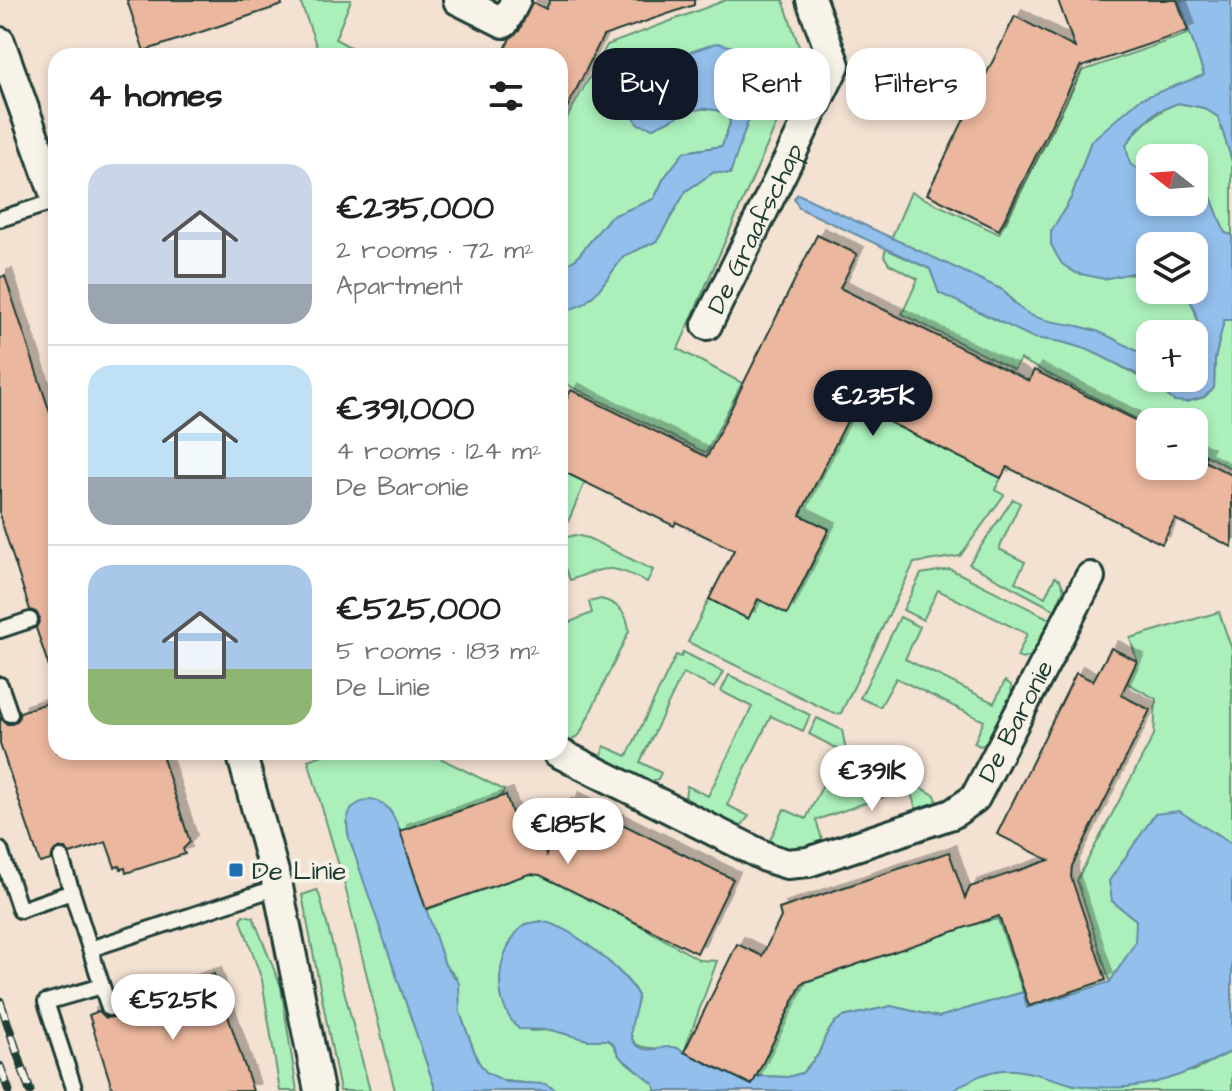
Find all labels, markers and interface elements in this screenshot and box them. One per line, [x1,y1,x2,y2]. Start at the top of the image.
chip: Buy [592,48,698,120]
chip: Rent [714,48,830,120]
chip: Filters [846,48,986,120]
text: 4 homes [88,72,223,120]
icon: filters [484,74,528,118]
street label: De Graafschap [698,137,813,320]
north arrow [1136,144,1208,216]
map controls [1136,144,1208,480]
text: €235,000 [336,184,494,232]
icon: home [152,196,248,292]
text: 2 rooms · 72 m² [336,232,534,268]
button: layers [1136,232,1208,304]
text: Apartment [336,268,463,304]
button: + [1136,320,1208,392]
pin: €235K [817,370,929,438]
text: €235K [832,378,914,414]
text: €391,000 [336,385,474,433]
icon: home [152,397,248,493]
button: − [1136,408,1208,480]
text: 4 rooms · 124 m² [336,433,542,469]
text: De Baronie [336,469,469,505]
text: €525,000 [336,585,501,633]
icon: home [152,597,248,693]
text: 5 rooms · 183 m² [336,633,540,669]
street label: De Baronie [969,654,1063,789]
text: De Linie [336,669,430,705]
pin: €391K [816,745,928,813]
text: €391K [838,753,906,789]
pin: €185K [512,798,624,866]
text: €185K [530,806,606,842]
place label: De Linie [252,853,346,889]
marker: De Linie [227,861,245,879]
pin: €525K [117,974,229,1042]
text: €525K [129,982,217,1018]

